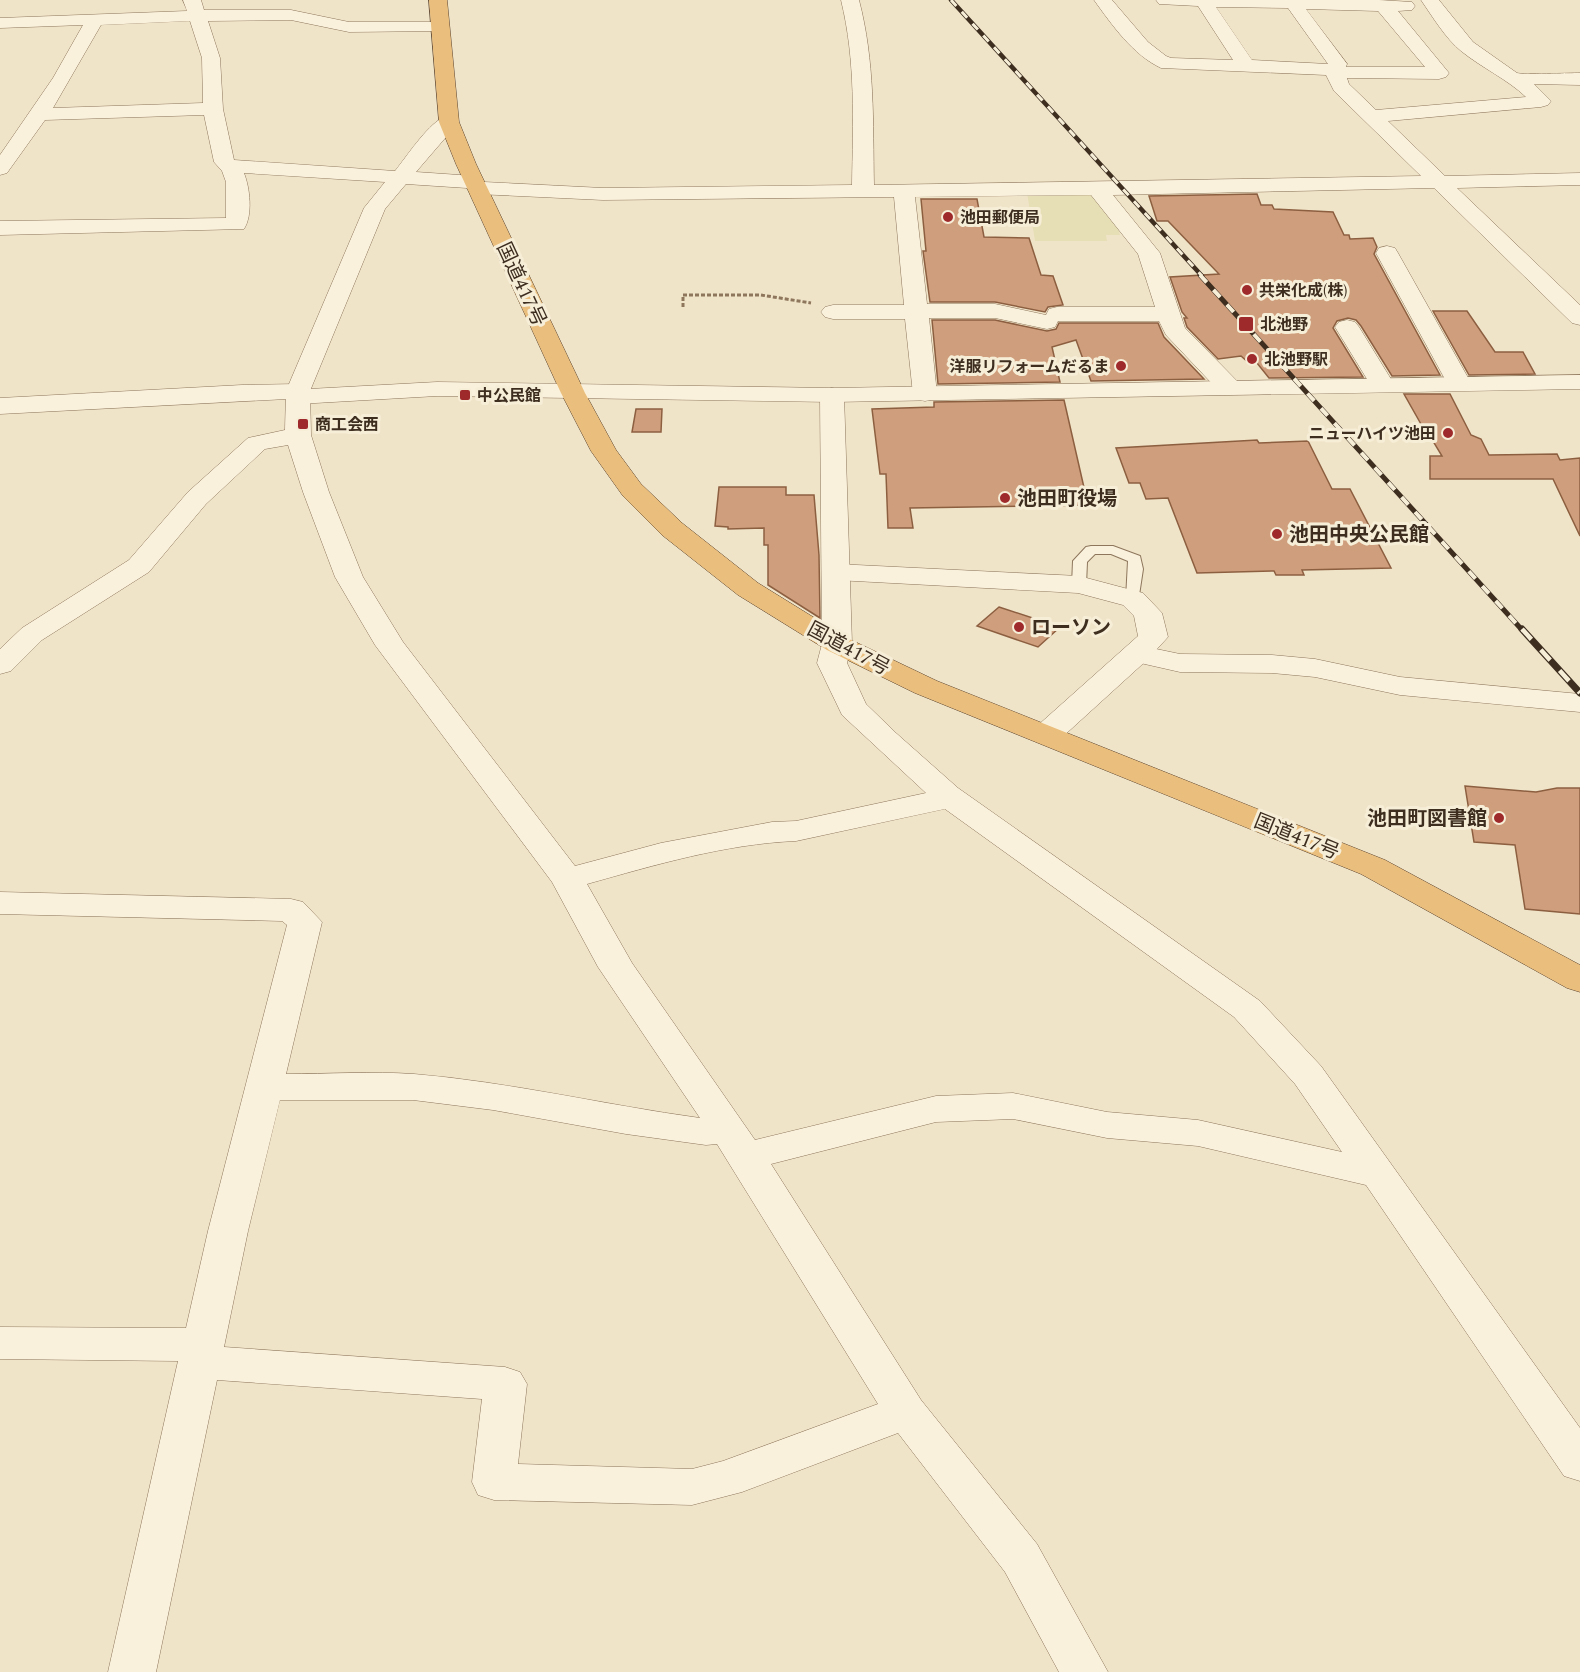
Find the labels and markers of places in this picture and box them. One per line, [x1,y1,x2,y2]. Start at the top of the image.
place label: 池田郵便局 [960,206,1040,230]
marker: 池田郵便局 [941,210,955,224]
place label: 共栄化成(株) [1259,279,1347,303]
marker: 共栄化成(株) [1240,283,1254,297]
place label: 北池野 [1260,313,1308,337]
marker: 北池野 [1237,315,1255,333]
place label: 北池野駅 [1264,348,1328,372]
marker: 北池野駅 [1245,352,1259,366]
place label: 洋服リフォームだるま [949,355,1109,379]
marker: 洋服リフォームだるま [1114,359,1128,373]
place label: 中公民館 [477,384,541,408]
marker: 中公民館 [458,388,472,402]
place label: 商工会西 [315,413,379,437]
marker: 商工会西 [296,417,310,431]
place label: ニューハイツ池田 [1309,422,1436,446]
marker: ニューハイツ池田 [1441,426,1455,440]
place label: 池田町役場 [1017,484,1117,514]
marker: 池田町役場 [998,491,1012,505]
place label: 池田中央公民館 [1289,520,1429,550]
marker: 池田中央公民館 [1270,527,1284,541]
place label: ローソン [1031,613,1111,643]
marker: ローソン [1012,620,1026,634]
place label: 池田町図書館 [1367,804,1487,834]
marker: 池田町図書館 [1492,811,1506,825]

